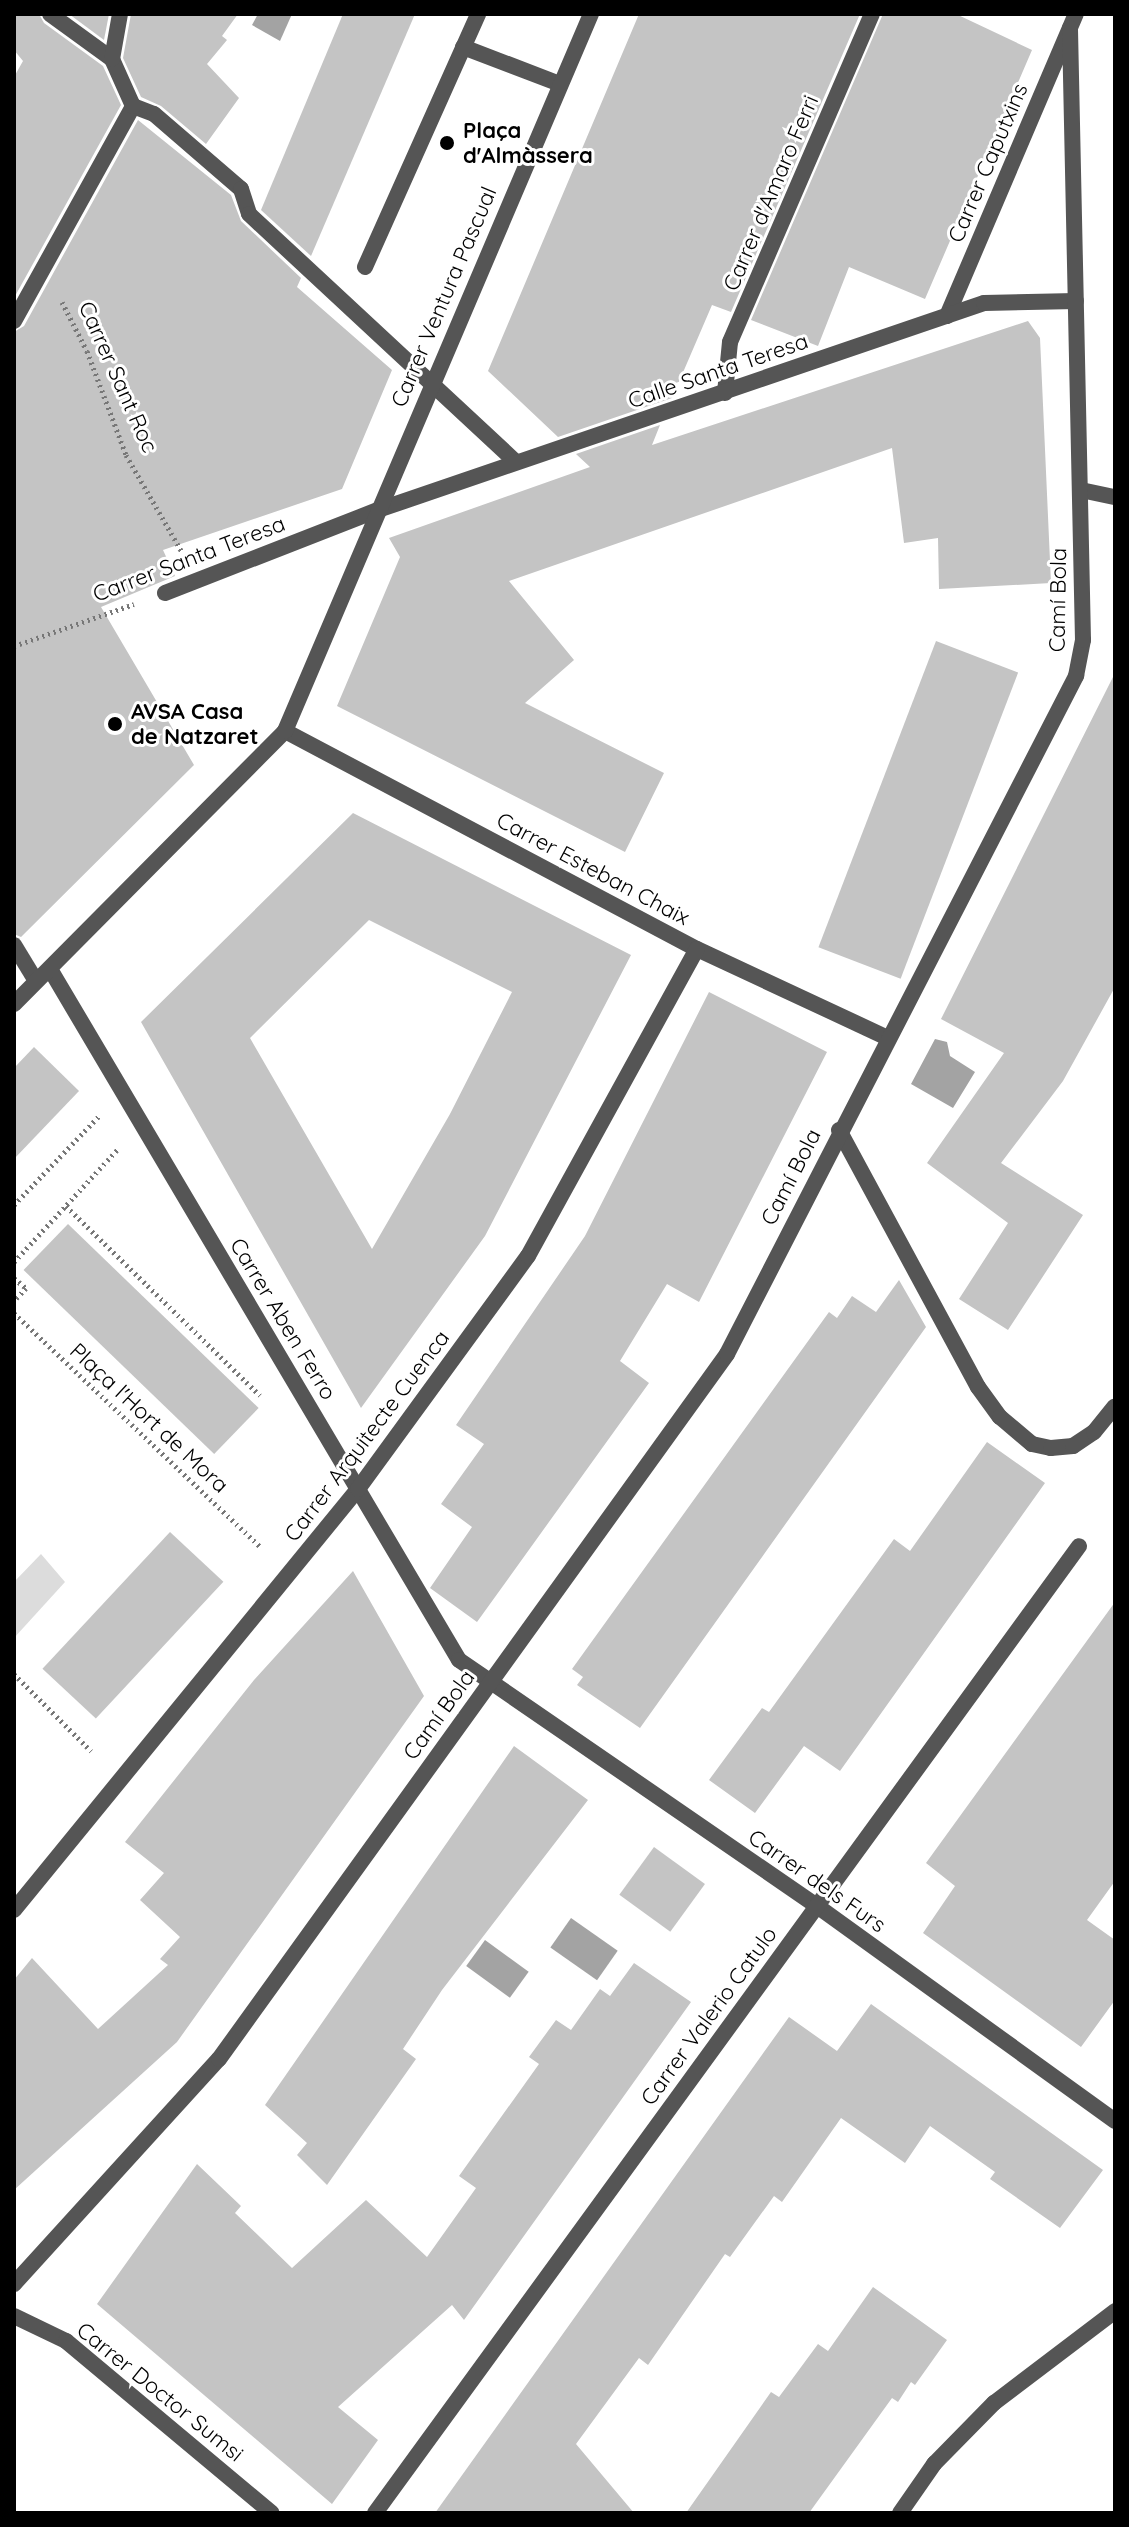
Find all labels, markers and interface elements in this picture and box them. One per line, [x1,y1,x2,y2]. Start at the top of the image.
street label: Carrer Caputxins [943,79,1033,247]
street label: Carrer d'Amaro Ferri [718,91,824,295]
place label: Plaça d'Almàssera [463,117,593,168]
marker: Plaça d'Almàssera [438,134,456,152]
street label: Carrer Ventura Pascual [386,183,502,411]
street label: Carrer Sant Roc [73,298,163,456]
street label: Calle Santa Teresa [625,328,811,414]
street label: Carrer Santa Teresa [89,510,289,608]
street label: Camí Bola [1044,548,1072,652]
place label: AVSA Casa de Natzaret [131,698,258,750]
marker: AVSA Casa de Natzaret [106,715,124,733]
street label: Carrer Esteban Chaix [492,807,694,931]
street label: Camí Bola [756,1124,826,1230]
street label: Carrer Aben Ferro [224,1233,342,1405]
street label: Carrer Arquitecte Cuenca [279,1325,455,1547]
street label: Plaça l'Hort de Mora [64,1338,234,1498]
street label: Camí Bola [398,1665,480,1765]
street label: Carrer dels Furs [743,1824,891,1938]
street label: Carrer Valerio Catulo [635,1922,783,2110]
street label: Carrer Doctor Sumsi [71,2317,249,2467]

